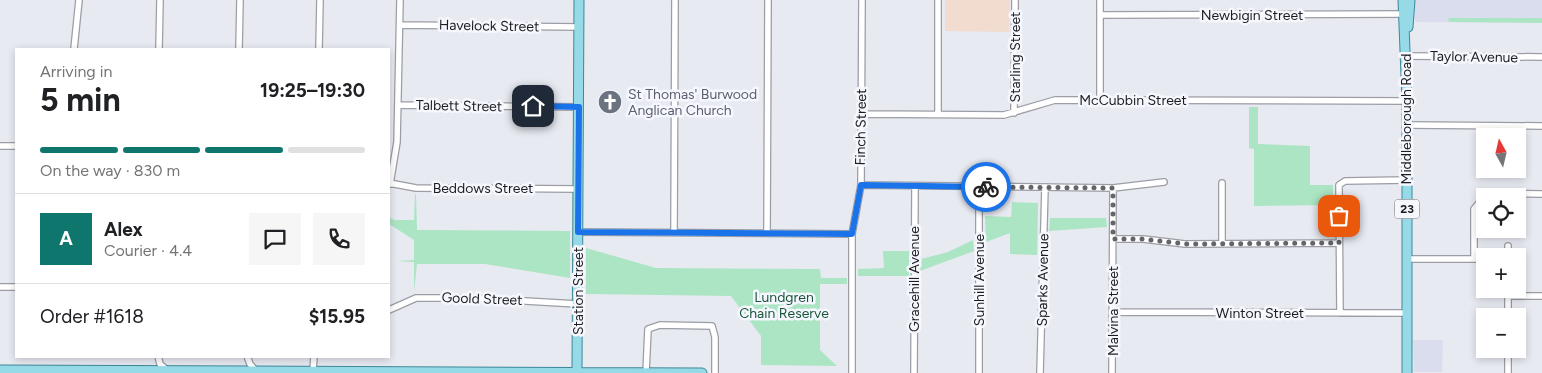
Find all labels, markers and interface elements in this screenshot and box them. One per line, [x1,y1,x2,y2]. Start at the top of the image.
street label: Newbigin Street [1201,7,1303,24]
street label: Starling Street [1007,12,1024,102]
street label: Havelock Street [439,17,539,35]
street label: Taylor Avenue [1430,48,1518,66]
street label: Middleborough Road [1398,54,1415,184]
text: Arriving in [40,62,112,81]
text: 19:25–19:30 [260,79,365,102]
text: 5 min [40,81,121,119]
pin [512,85,554,127]
place label: St Thomas' Burwood Anglican Church [628,86,757,119]
street label: Finch Street [852,88,870,166]
church icon: St Thomas' Burwood Anglican Church [597,89,623,115]
icon: home [519,92,547,120]
street label: McCubbin Street [1079,92,1187,109]
street label: Talbett Street [416,97,502,115]
north arrow [1476,128,1526,178]
map controls [1476,128,1526,358]
text: On the way · 830 m [40,161,180,180]
courier [961,162,1011,212]
icon: bike [972,173,1000,201]
street label: Beddows Street [433,180,533,197]
button: locate [1476,188,1526,238]
pin [1318,195,1360,237]
road number: 23 [1394,200,1420,218]
icon: bag [1325,202,1353,230]
button: chat [249,213,301,265]
button: phone [313,213,365,265]
text: Alex [104,218,143,241]
street label: Gracehill Avenue [906,226,923,332]
text: A [59,227,73,250]
street label: Sparks Avenue [1034,233,1052,327]
street label: Sunhill Avenue [971,234,988,326]
text: Courier · 4.4 [104,241,192,260]
street label: Station Street [570,247,587,335]
button: + [1476,248,1526,298]
street label: Malvina Street [1105,266,1122,356]
street label: Goold Street [441,289,523,309]
park label: Lundgren Chain Reserve [739,289,829,322]
text: Order #1618 [40,305,144,328]
text: $15.95 [309,305,365,328]
street label: Winton Street [1216,305,1304,322]
button: − [1476,308,1526,358]

